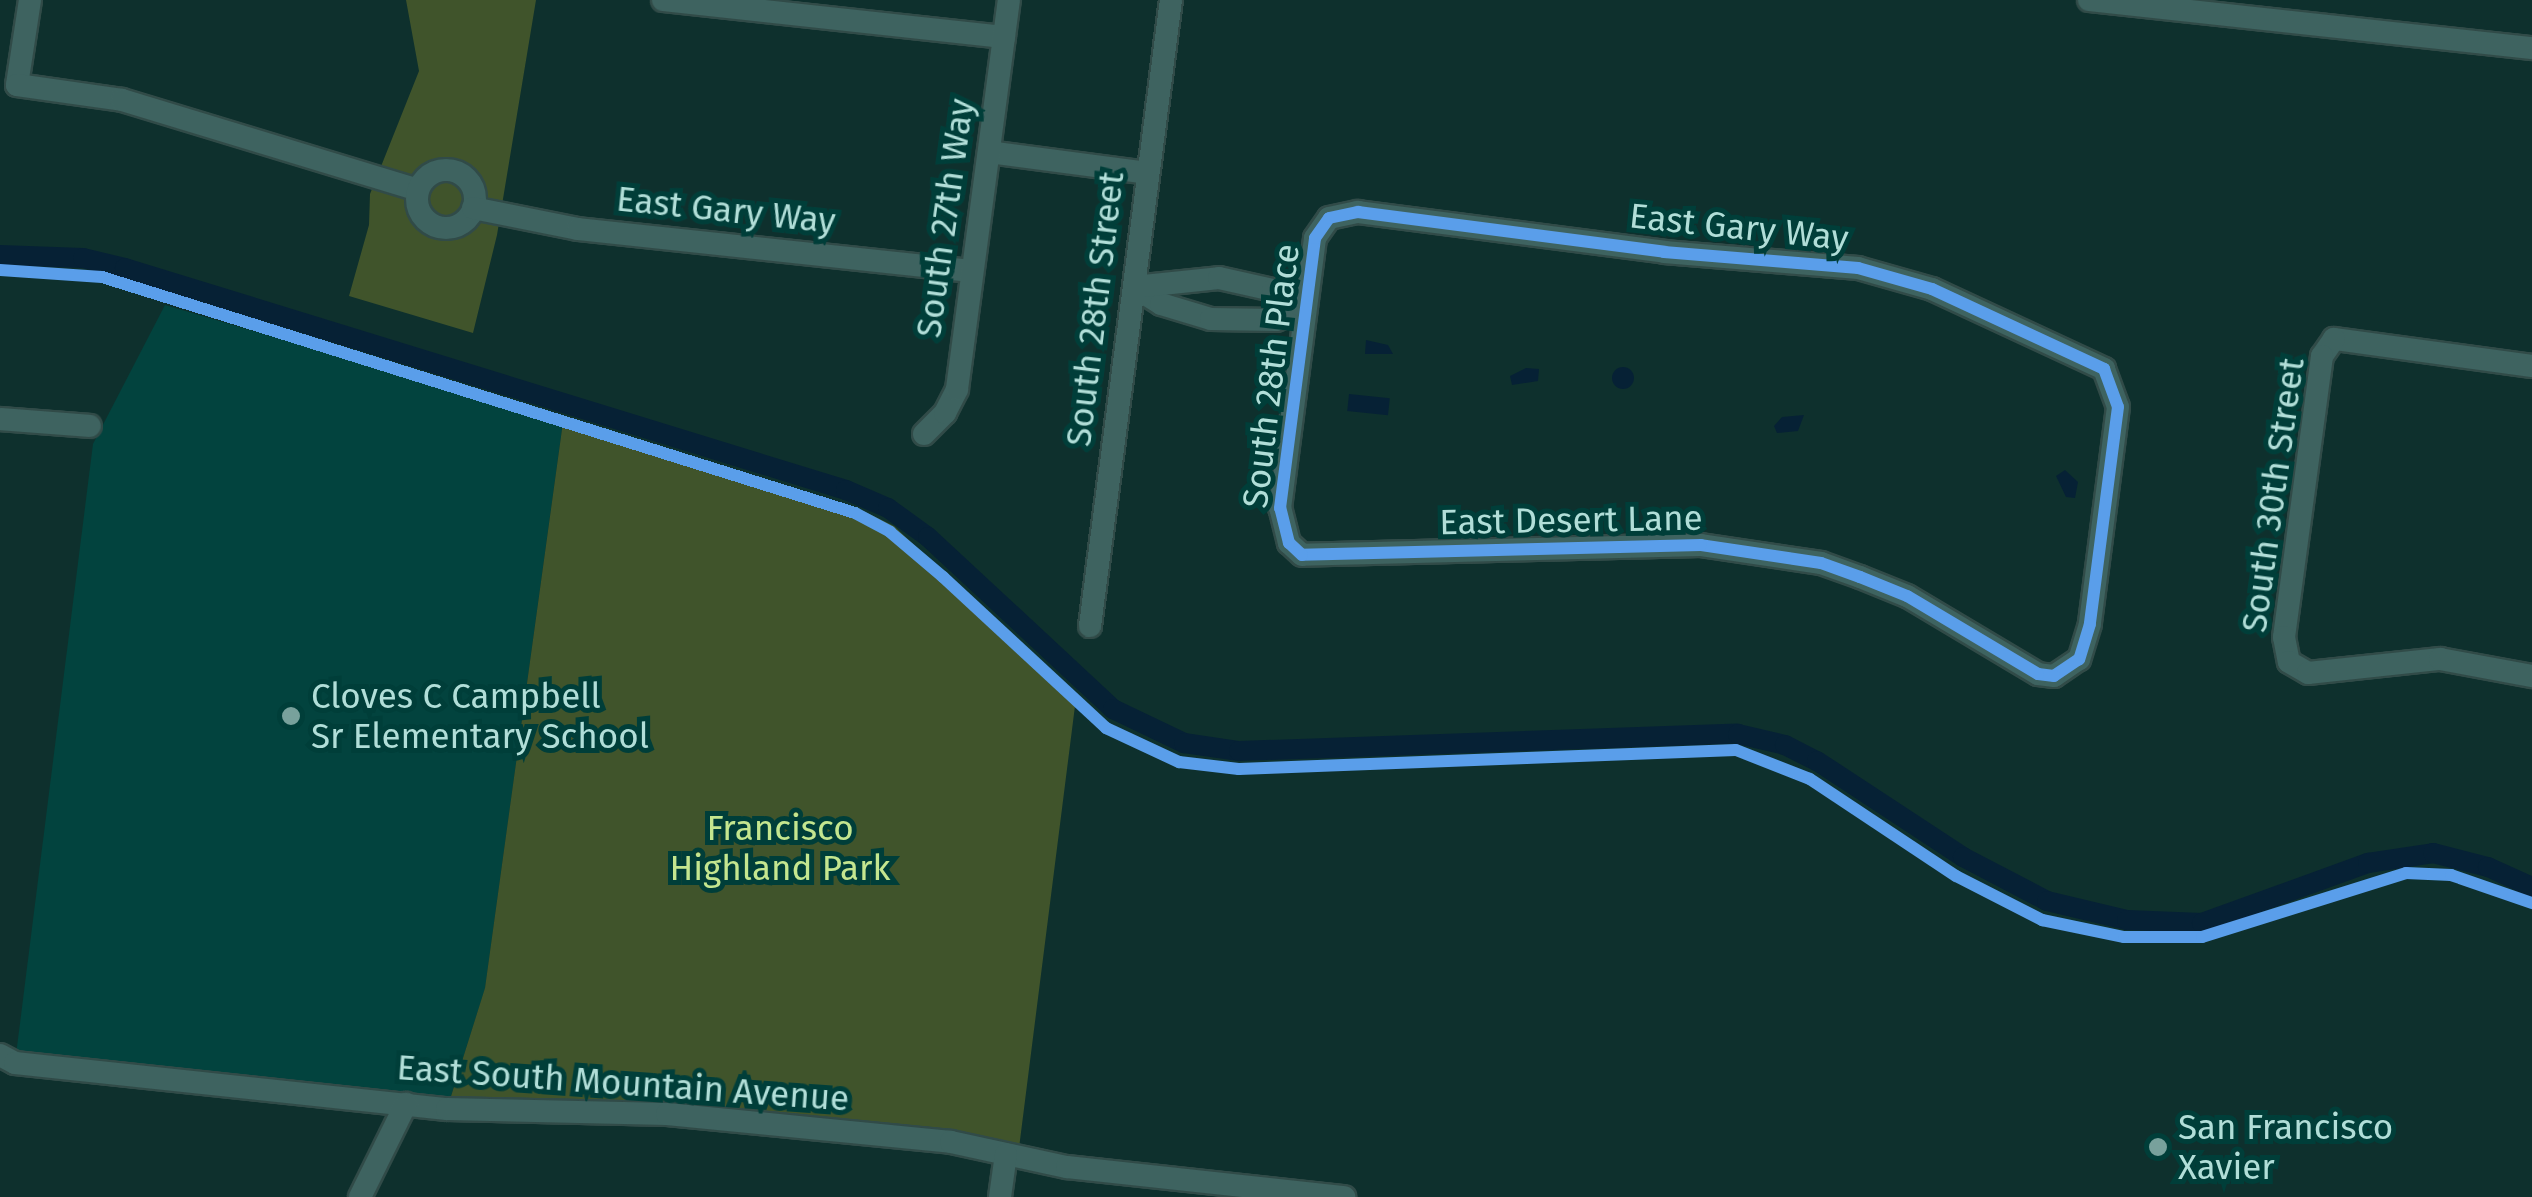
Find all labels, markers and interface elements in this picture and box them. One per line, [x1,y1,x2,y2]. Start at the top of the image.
street label: South 27th Way [907,96,983,340]
street label: South 28th Street [1057,169,1133,449]
street label: East Gary Way [614,178,838,242]
street label: East Gary Way [1627,195,1851,259]
street label: South 28th Place [1234,242,1308,510]
street label: South 30th Street [2233,355,2313,635]
street label: East Desert Lane [1439,497,1703,543]
place label: Cloves C Campbell Sr Elementary School [311,675,649,757]
marker: Cloves C Campbell Sr Elementary School [280,705,302,727]
park label: Francisco Highland Park [669,807,891,889]
street label: East South Mountain Avenue [395,1046,851,1120]
place label: San Francisco Xavier [2178,1106,2393,1188]
marker: San Francisco Xavier [2147,1136,2169,1158]

